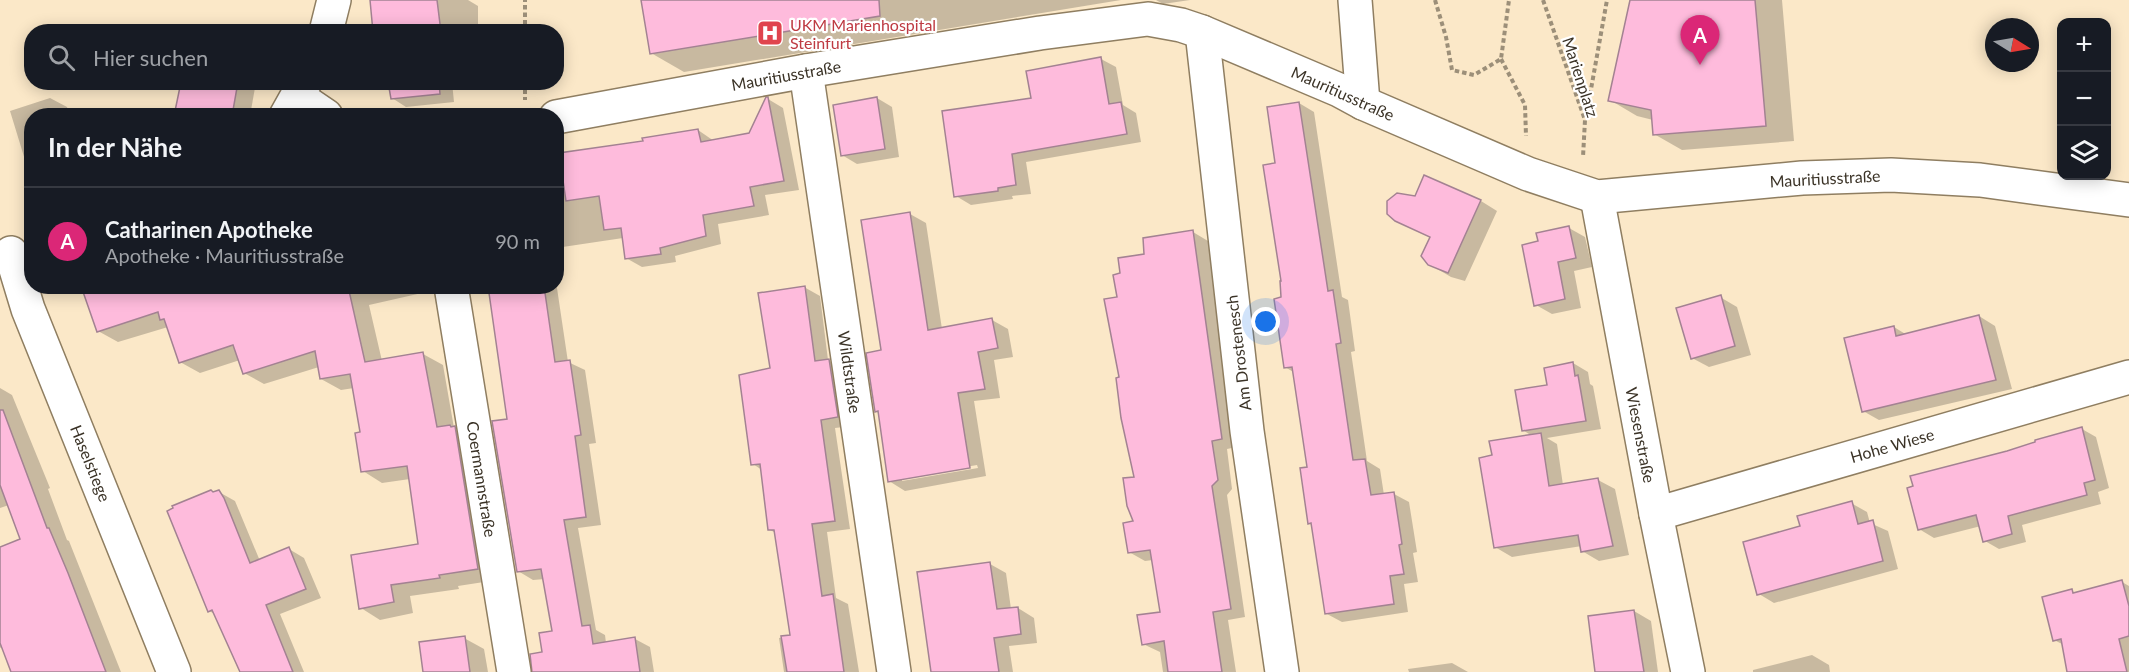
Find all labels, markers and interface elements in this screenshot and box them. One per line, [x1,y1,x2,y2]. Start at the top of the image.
place label: UKM Marienhospital Steinfurt [790,15,936,52]
pin: A [1680,16,1720,65]
hospital icon: UKM Marienhospital Steinfurt [755,18,785,48]
north arrow [1985,18,2039,72]
map controls [2057,18,2111,180]
button: + [2057,18,2111,72]
search box [24,24,564,90]
street label: Marienplatz [1559,35,1603,119]
icon: search [45,41,78,74]
text: Hier suchen [93,44,208,71]
street label: Mauritiusstraße [730,56,842,94]
street label: Mauritiusstraße [1288,62,1398,124]
button: − [2057,72,2111,126]
button: layers [2057,126,2111,180]
text: In der Nähe [48,131,182,163]
street label: Mauritiusstraße [1769,166,1881,190]
text: Catharinen Apotheke [105,216,313,243]
text: A [61,229,74,253]
text: 90 m [495,229,540,253]
text: Apotheke · Mauritiusstraße [105,243,344,267]
street label: Am Drostenesch [1221,294,1255,412]
your location [1251,307,1280,336]
street label: Wildtstraße [835,330,865,414]
street label: Wiesenstraße [1622,386,1660,484]
street label: Coermannstraße [463,420,501,538]
street label: Haselstiege [67,422,115,504]
street label: Hohe Wiese [1848,424,1936,466]

